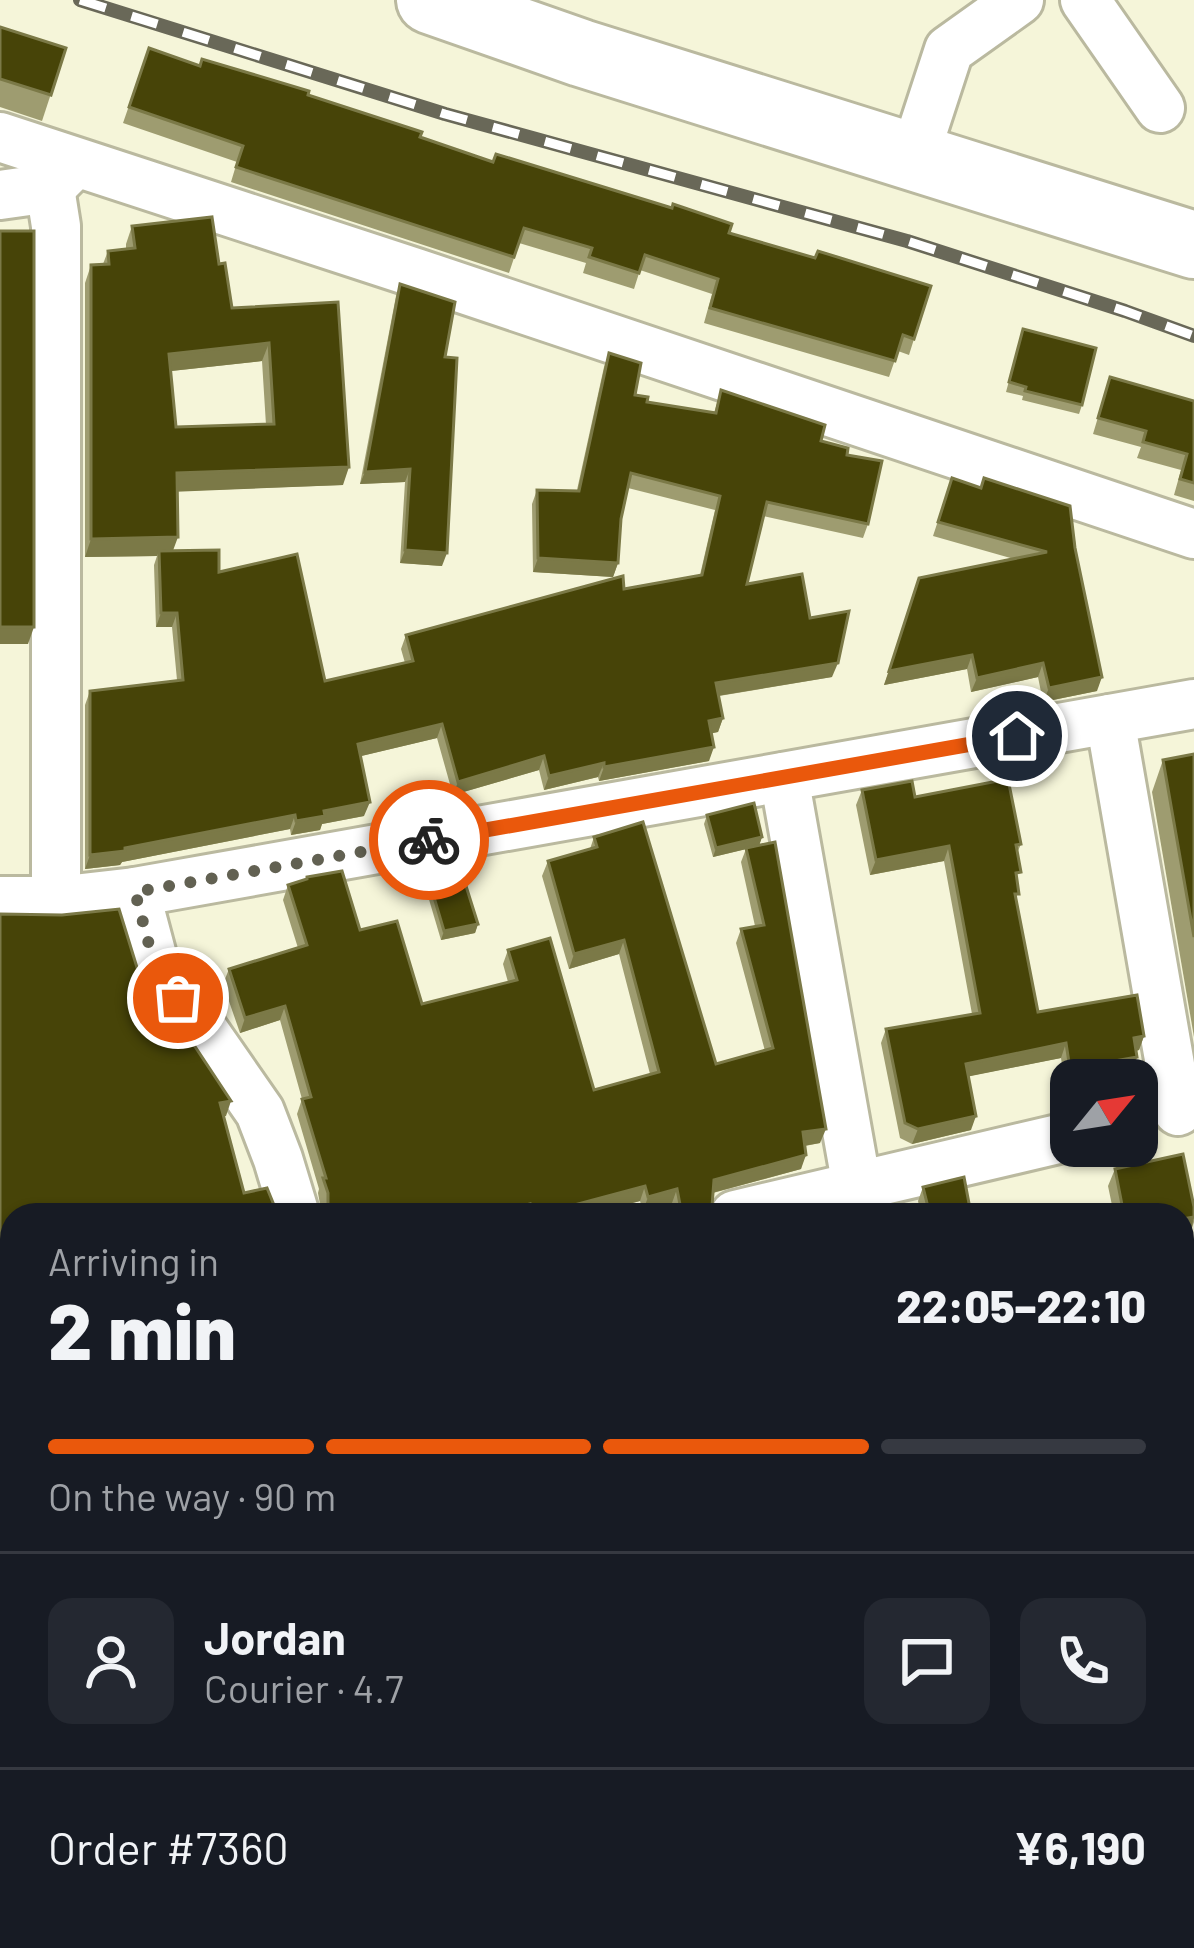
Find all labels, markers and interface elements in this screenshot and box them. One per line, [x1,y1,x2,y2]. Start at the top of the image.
pin [966,685,1068,787]
icon: home [984,703,1050,769]
courier [369,780,489,900]
icon: bike [396,807,462,873]
pin [127,947,229,1049]
icon: bag [145,965,211,1031]
north arrow [1050,1059,1158,1167]
map controls [1050,1059,1158,1167]
text: Arriving in [48,1237,219,1284]
text: 22:05–22:10 [896,1278,1146,1332]
text: 2 min [48,1282,236,1376]
text: On the way · 90 m [48,1472,336,1519]
button: person [48,1598,174,1724]
button: chat [864,1598,990,1724]
button: phone [1020,1598,1146,1724]
text: Jordan [204,1610,346,1664]
text: Courier · 4.7 [204,1664,404,1711]
text: Order #7360 [48,1820,289,1874]
text: ¥6,190 [1014,1820,1146,1874]

